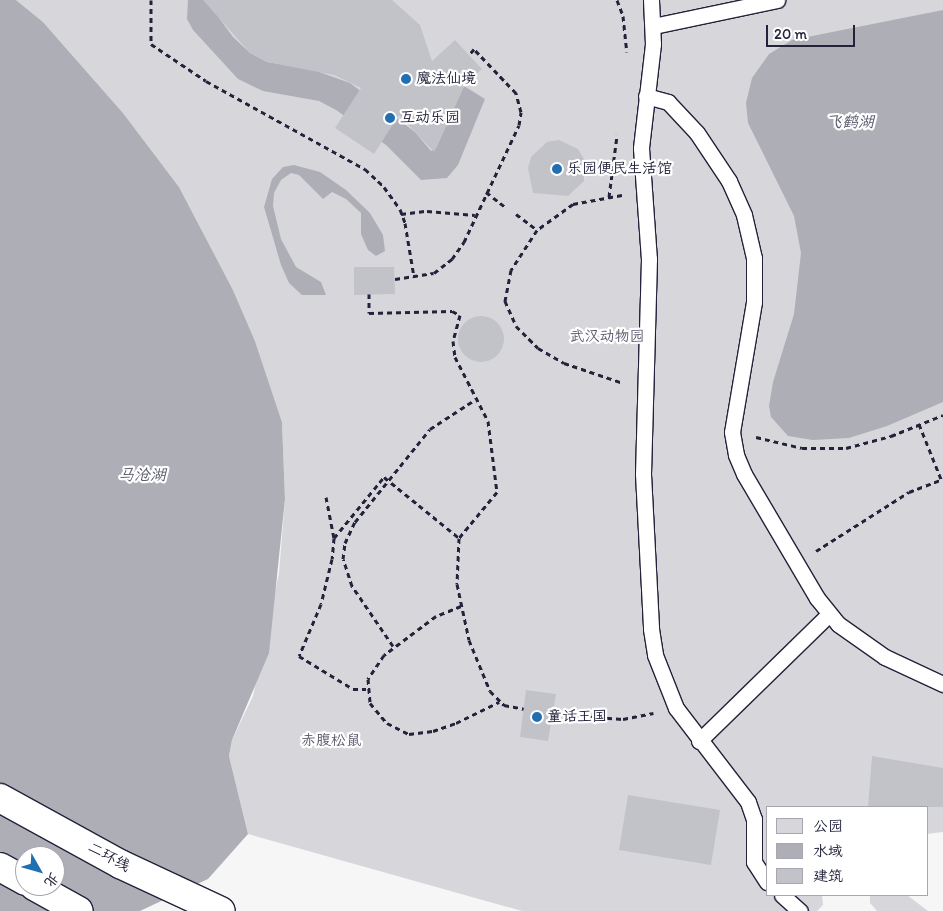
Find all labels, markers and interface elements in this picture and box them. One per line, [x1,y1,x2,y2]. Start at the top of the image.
scale bar [768,15,857,47]
text: 20 m [774,25,807,43]
place label: 魔法仙境 [416,70,476,88]
marker: 魔法仙境 [400,73,412,85]
place label: 互动乐园 [400,109,460,127]
marker: 互动乐园 [384,112,396,124]
water label: 飞鹤湖 [826,112,874,132]
place label: 乐园便民生活馆 [567,160,672,178]
marker: 乐园便民生活馆 [551,163,563,175]
park label: 武汉动物园 [570,328,644,346]
water label: 马沧湖 [118,465,166,485]
place label: 童话王国 [547,708,607,726]
marker: 童话王国 [531,711,543,723]
park label: 赤腹松鼠 [301,732,361,750]
legend [766,806,928,896]
text: 公园 [813,817,843,835]
street label: 二环线 [85,838,133,876]
text: 水域 [813,842,843,860]
north arrow [15,846,65,896]
text: 建筑 [813,867,843,885]
text: 北 [40,869,62,891]

